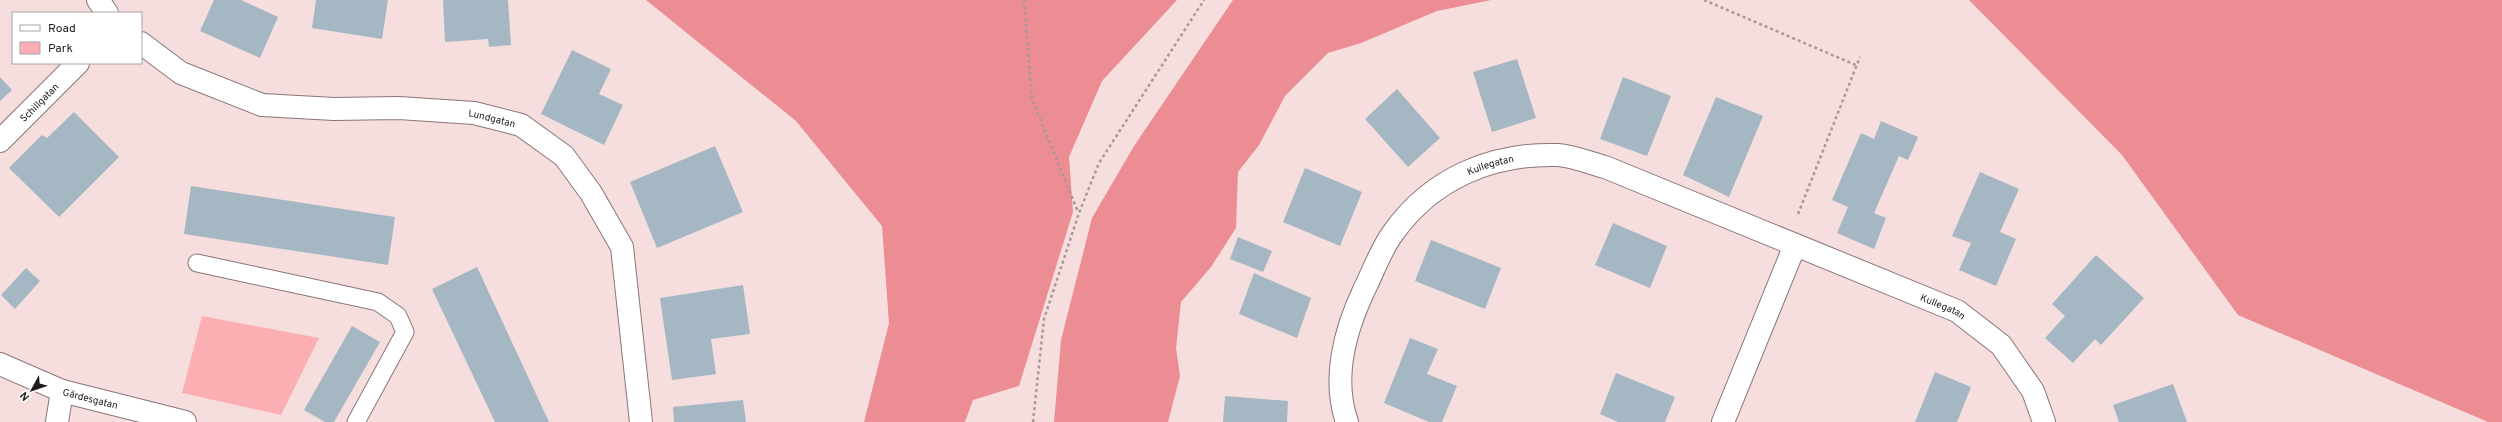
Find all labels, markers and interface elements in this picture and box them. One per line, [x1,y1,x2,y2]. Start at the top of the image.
legend [12,12,142,64]
text: Road [48,21,76,37]
text: Park [48,41,73,57]
street label: Schillgatan [18,81,62,125]
street label: Lundgatan [468,108,517,131]
street label: Kullegatan [1465,153,1515,179]
street label: Kullegatan [1918,292,1968,323]
north arrow [12,370,52,410]
street label: Gärdesgatan [61,386,119,413]
text: N [17,388,33,403]

